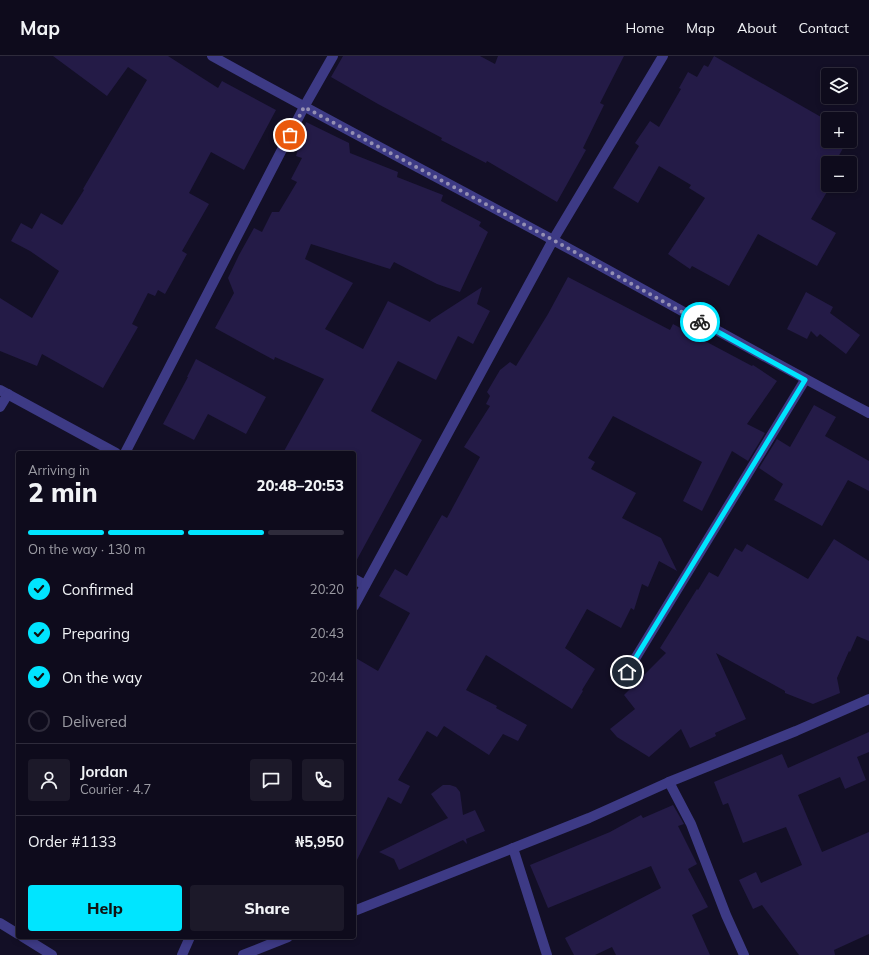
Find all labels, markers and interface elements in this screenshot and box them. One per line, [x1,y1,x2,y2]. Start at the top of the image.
text: Map [20,16,60,40]
text: Home [625,19,664,37]
text: Map [686,19,715,37]
text: About [737,19,777,37]
text: Contact [799,19,849,37]
map controls [821,68,857,192]
button: layers [821,68,857,104]
button: + [821,112,857,148]
pin [273,118,307,152]
icon: bag [279,124,301,146]
button: − [821,156,857,192]
courier [680,302,720,342]
icon: bike [689,311,711,333]
text: Arriving in [28,462,90,478]
text: 2 min [28,476,98,509]
text: 20:48–20:53 [257,476,344,495]
text: On the way · 130 m [28,541,145,557]
icon: check [28,578,50,600]
text: Confirmed [62,580,133,599]
text: 20:20 [310,581,344,597]
icon: check [28,622,50,644]
text: Preparing [62,624,130,643]
text: 20:43 [310,625,344,641]
pin [610,655,644,689]
icon: home [616,661,638,683]
icon: check [28,666,50,688]
text: On the way [62,668,142,687]
text: 20:44 [310,669,344,685]
text: Delivered [62,712,127,731]
button: person [28,759,70,801]
button: chat [250,759,292,801]
button: phone [302,759,344,801]
text: Jordan [80,762,128,781]
text: Courier · 4.7 [80,781,151,797]
text: Order #1133 [28,832,116,851]
text: ₦5,950 [295,832,344,851]
button: Help [28,885,182,931]
button: Share [190,885,344,931]

